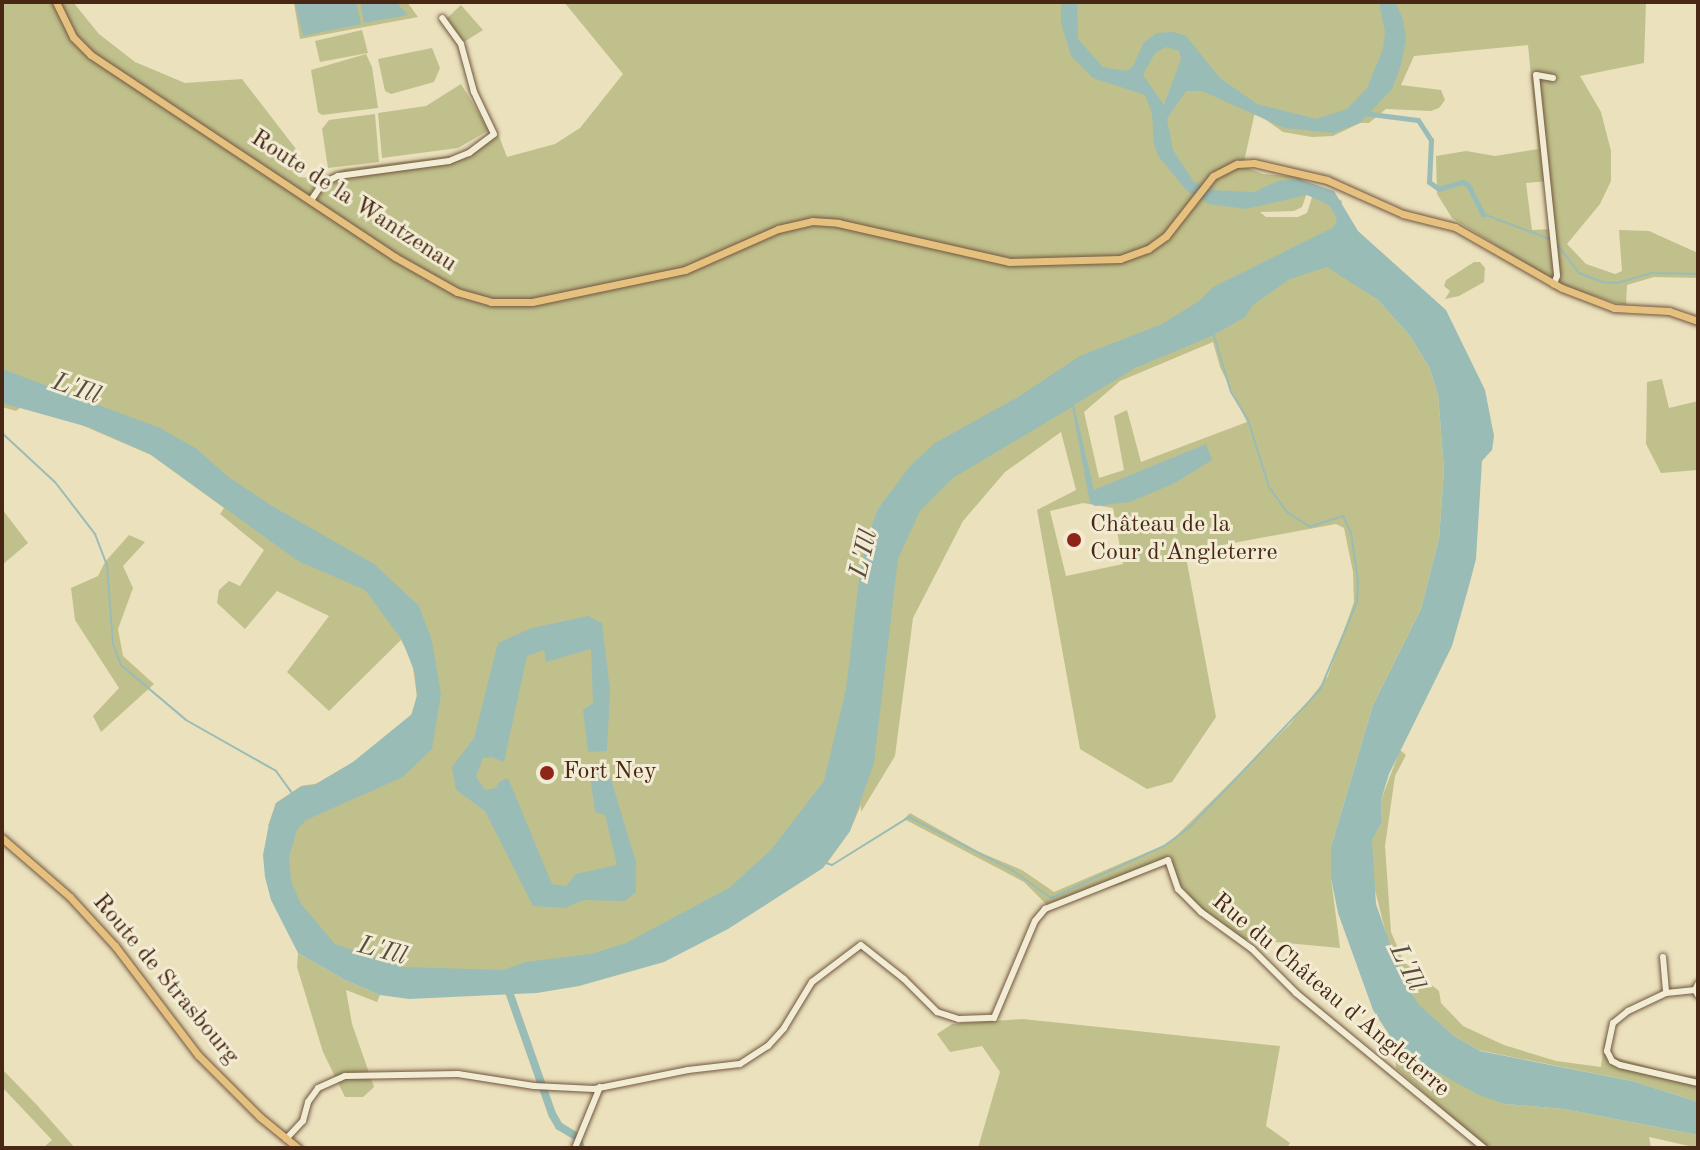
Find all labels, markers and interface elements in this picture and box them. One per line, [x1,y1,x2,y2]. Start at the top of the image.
street label: Route de la Wantzenau [245,125,461,279]
water label: L'Ill [48,367,104,413]
place label: Château de la Cour d'Angleterre [1090,512,1278,568]
water label: L'Ill [844,526,886,582]
marker: Château de la Cour d'Angleterre [1065,531,1083,549]
place label: Fort Ney [563,759,657,787]
marker: Fort Ney [538,764,556,782]
street label: Rue du Château d'Angleterre [1205,888,1455,1104]
street label: Route de Strasbourg [85,889,245,1071]
water label: L'Ill [354,931,410,973]
water label: L'Ill [1381,939,1431,997]

